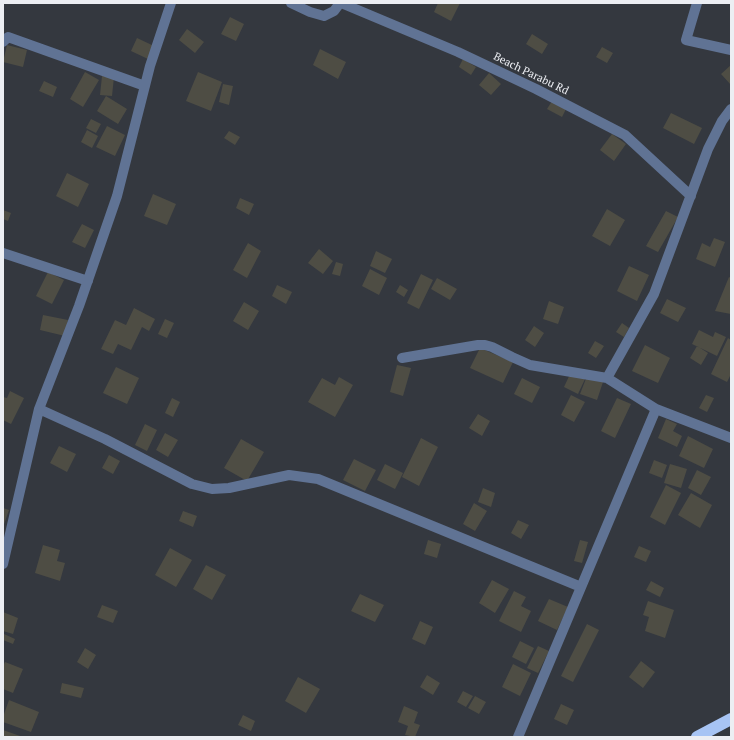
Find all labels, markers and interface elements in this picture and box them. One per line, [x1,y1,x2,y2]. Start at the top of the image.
street label: Beach Parabu Rd [491,50,571,98]

